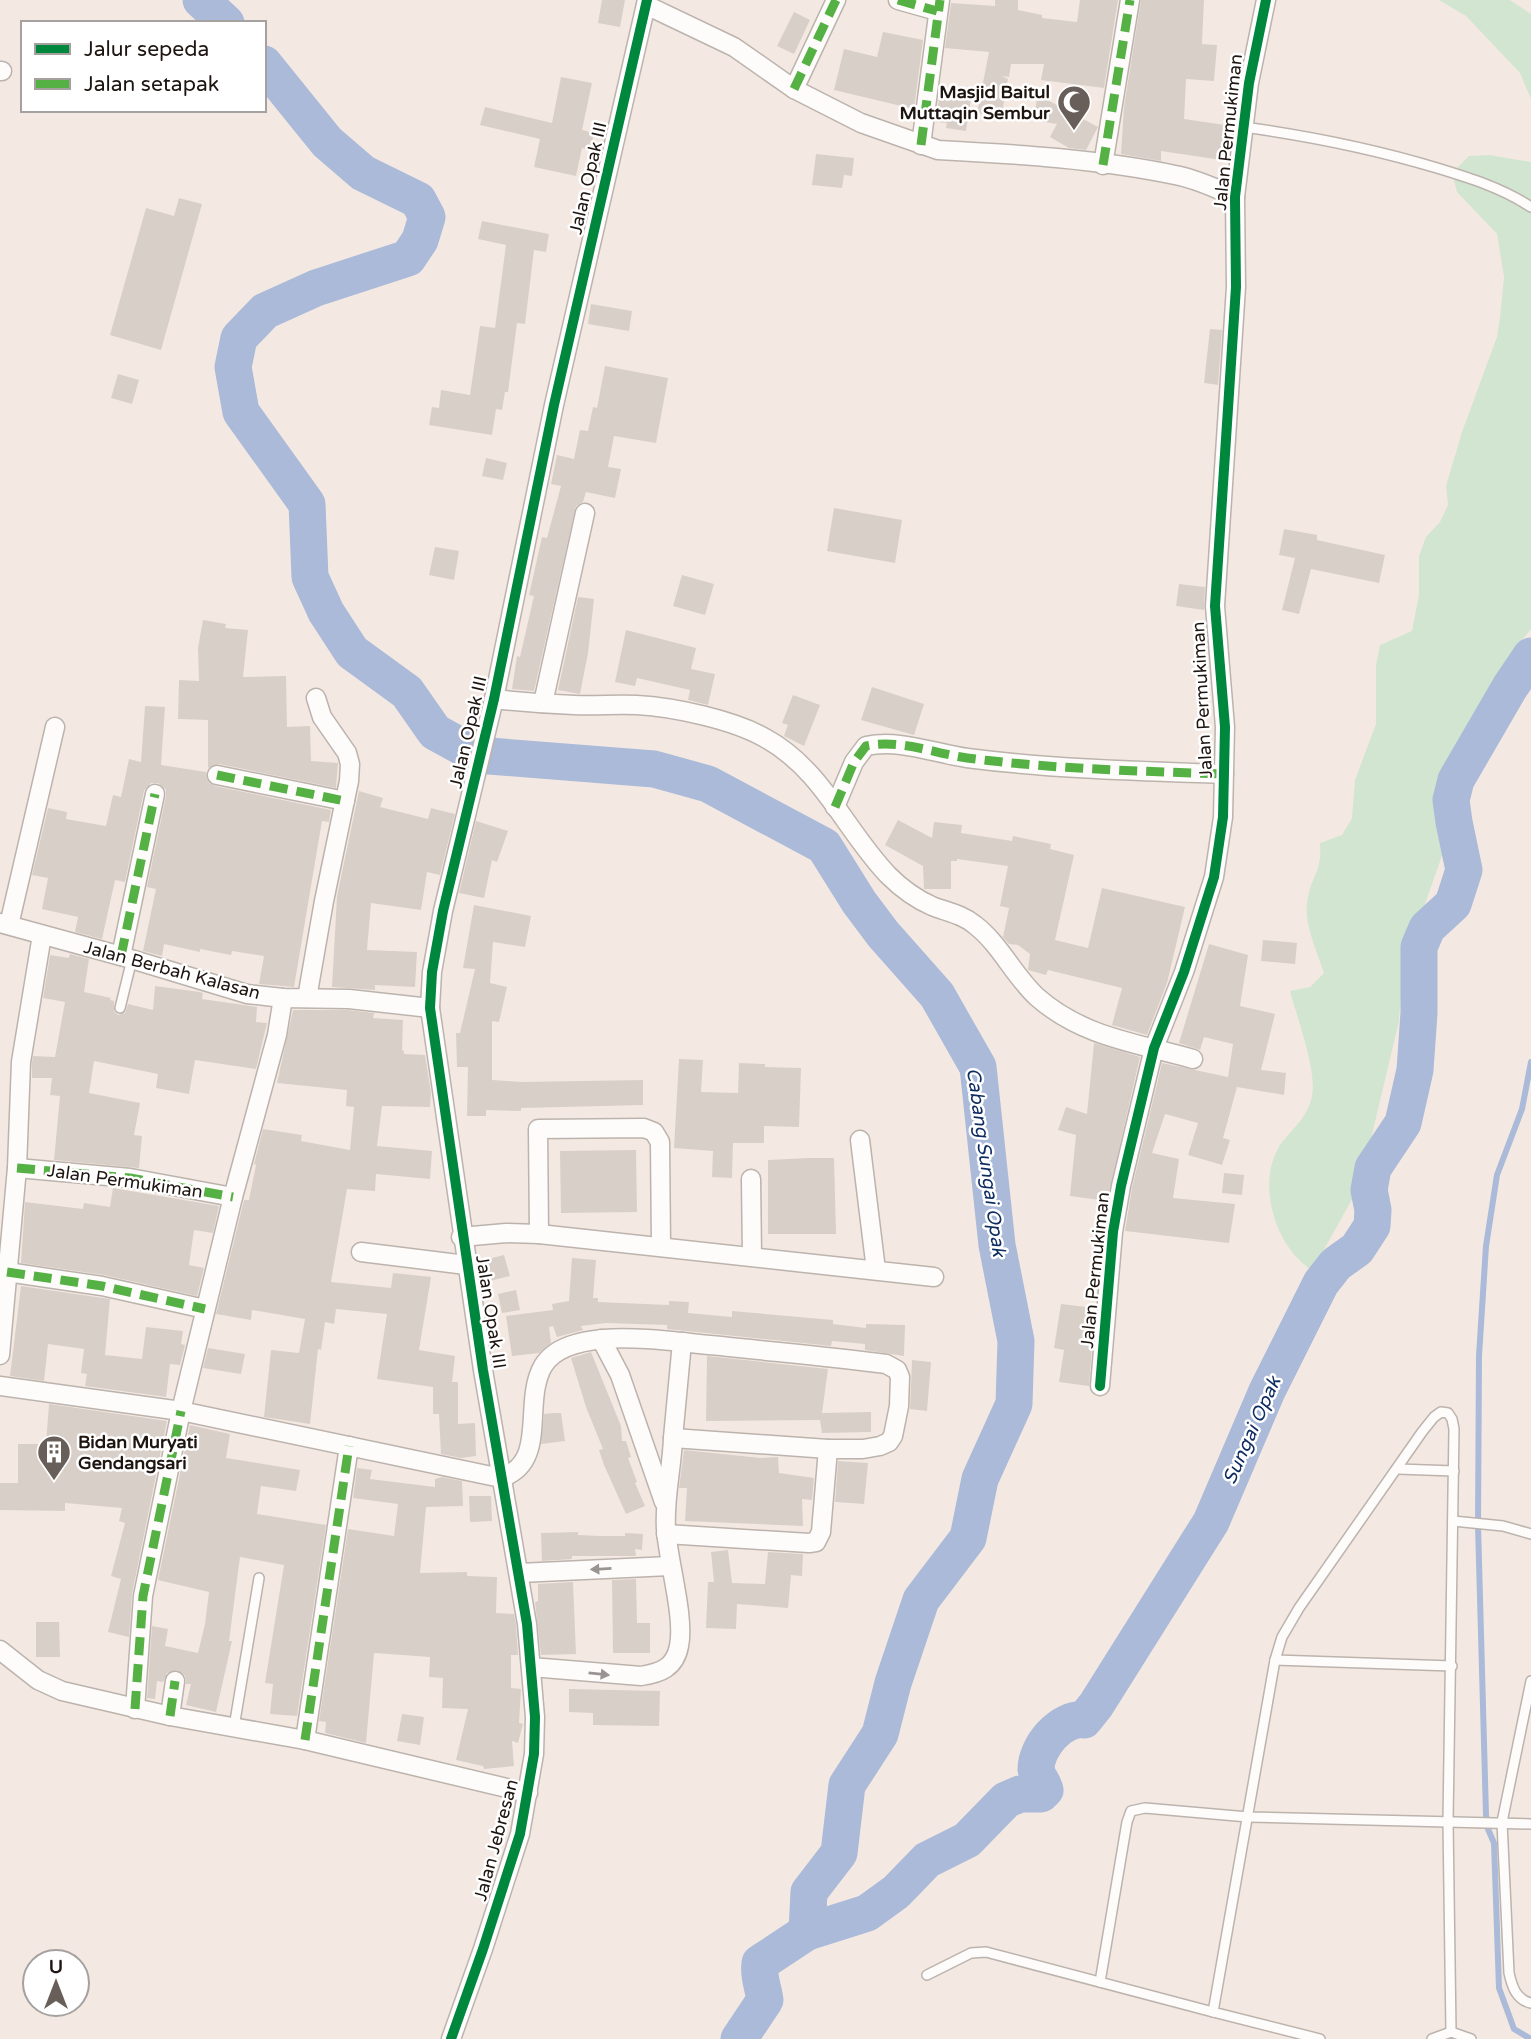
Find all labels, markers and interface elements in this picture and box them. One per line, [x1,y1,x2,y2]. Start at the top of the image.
legend [21,21,266,112]
text: Jalur sepeda [84,37,209,62]
street label: Jalan Permukiman [1209,53,1247,211]
text: Jalan setapak [84,72,219,97]
place label: Masjid Baitul Muttaqin Sembur [900,81,1051,124]
mosque icon: Masjid Baitul Muttaqin Sembur [1055,83,1093,132]
street label: Jalan Opak III [564,120,612,236]
street label: Jalan Permukiman [1187,621,1217,779]
street label: Jalan Opak III [444,674,492,790]
street label: Jalan Berbah Kalasan [81,936,263,1004]
water label: Cabang Sungai Opak [962,1066,1010,1260]
street label: Jalan Permukiman [46,1159,204,1203]
street label: Jalan Permukiman [1076,1191,1114,1349]
street label: Jalan Opak III [471,1254,511,1370]
water label: Sungai Opak [1218,1372,1286,1488]
place label: Bidan Muryati Gendangsari [78,1431,198,1474]
building icon: Bidan Muryati Gendangsari [35,1433,73,1482]
one-way arrow [590,1564,612,1575]
one-way arrow [588,1669,610,1680]
street label: Jalan Jebresan [469,1777,523,1903]
north arrow [21,1948,91,2018]
text: U [49,1956,63,1978]

